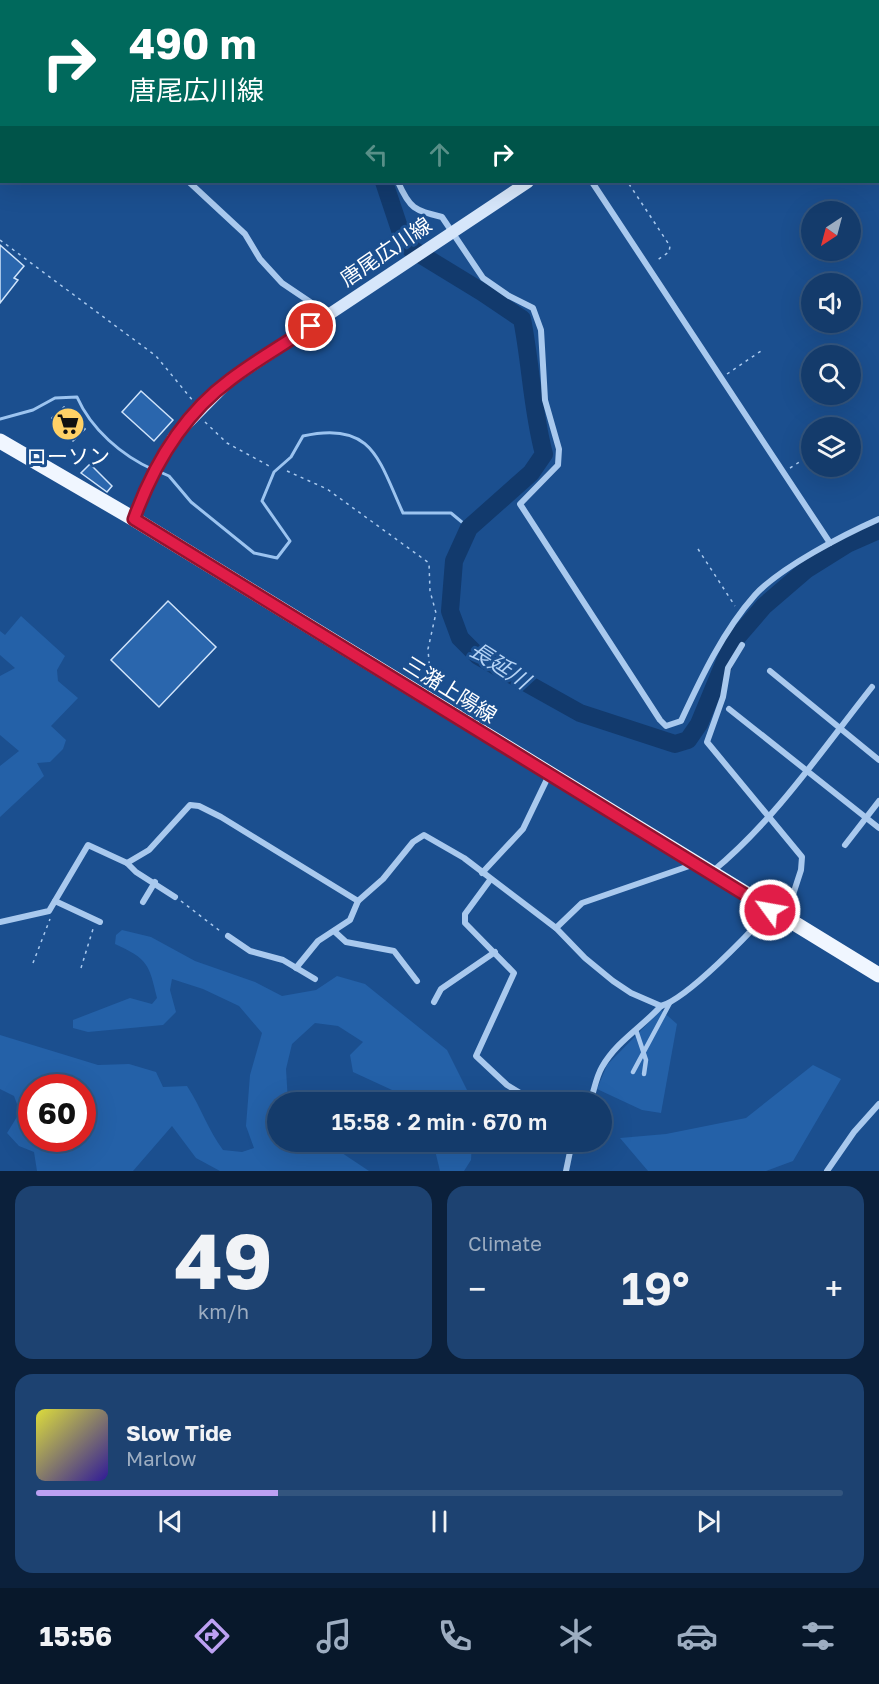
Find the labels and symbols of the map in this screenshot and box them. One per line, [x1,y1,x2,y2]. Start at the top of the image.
north arrow [801,201,861,261]
street label: 唐尾広川線 [335,211,436,291]
pin [285,300,336,351]
supermarket icon: ローソン [50,406,86,442]
place label: ローソン [26,443,110,469]
water label: 長延川 [465,635,537,695]
street label: 三潴上陽線 [399,650,502,728]
position arrow [738,878,802,942]
speed limit sign: 60 [18,1074,96,1152]

